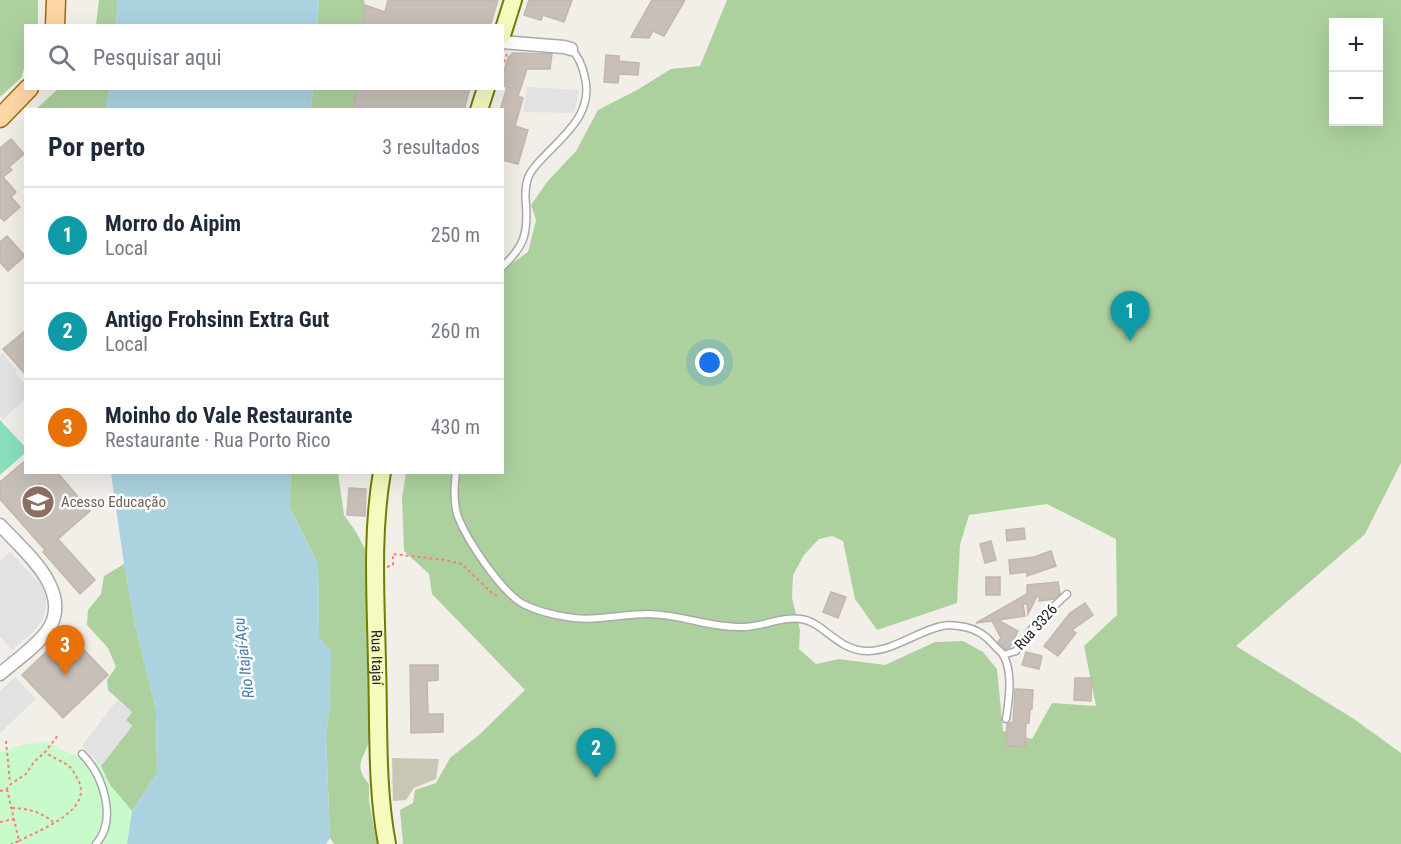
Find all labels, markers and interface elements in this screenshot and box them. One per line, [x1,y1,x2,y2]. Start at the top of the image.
map controls [1329,18,1383,126]
button: + [1329,18,1383,72]
search box [24,24,504,90]
icon: search [45,41,78,74]
text: Pesquisar aqui [93,45,222,70]
button: − [1329,72,1383,126]
text: Por perto [48,132,145,162]
text: 3 resultados [382,135,480,159]
text: Morro do Aipim [105,211,241,236]
text: 1 [62,223,73,247]
text: 250 m [431,223,480,247]
text: Local [105,236,148,260]
pin: 1 [1110,292,1150,341]
text: Antigo Frohsinn Extra Gut [105,307,329,332]
text: 2 [62,319,73,343]
text: 260 m [431,319,480,343]
text: Local [105,332,148,356]
your location [695,348,724,377]
text: Moinho do Vale Restaurante [105,403,353,428]
text: 3 [62,415,73,439]
text: 430 m [431,415,480,439]
text: Restaurante · Rua Porto Rico [105,428,330,452]
school or university icon: Acesso Educação [20,484,56,520]
place label: Acesso Educação [61,493,166,511]
street label: Rua 3326 [1011,600,1061,654]
water label: Rio Itajaí-Açu [229,616,258,699]
pin: 3 [46,626,84,675]
street label: Rua Itajaí [367,630,387,687]
pin: 2 [576,728,616,778]

